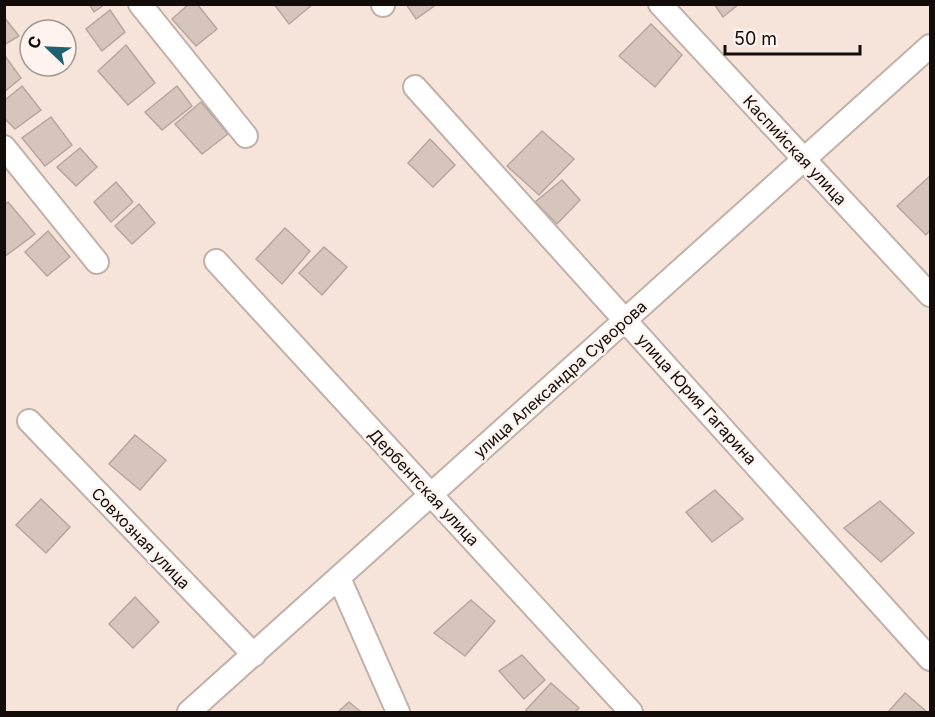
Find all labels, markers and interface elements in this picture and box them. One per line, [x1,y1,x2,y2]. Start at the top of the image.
north arrow [18,18,78,78]
scale bar [725,18,860,56]
text: 50 m [734,28,777,49]
text: С [23,33,46,51]
street label: Каспийская улица [739,91,851,209]
street label: улица Александра Суворова [469,296,651,462]
street label: улица Юрия Гагарина [633,329,761,469]
street label: Дербентская улица [364,424,484,550]
street label: Совхозная улица [87,483,195,593]

